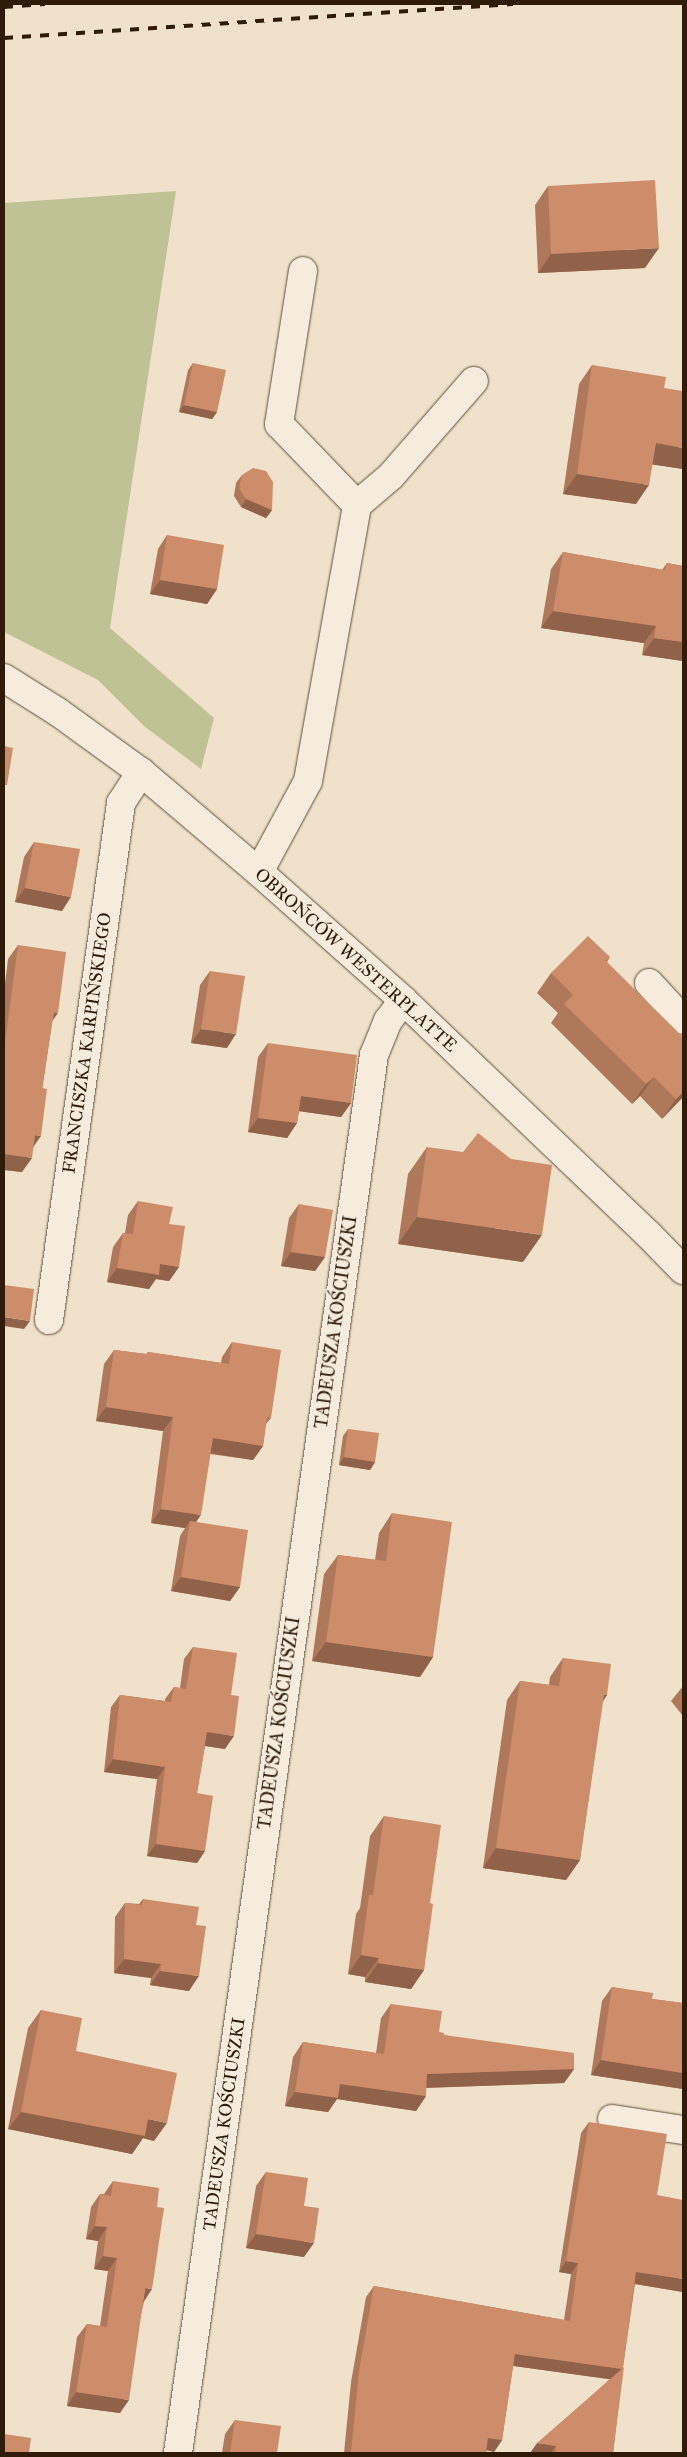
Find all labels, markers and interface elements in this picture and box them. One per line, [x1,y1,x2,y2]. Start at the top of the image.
street label: OBROŃCÓW WESTERPLATTE [250,863,462,1057]
street label: FRANCISZKA KARPIŃSKIEGO [58,911,116,1175]
street label: TADEUSZA KOŚCIUSZKI [310,1214,362,1430]
street label: TADEUSZA KOŚCIUSZKI [253,1615,305,1831]
street label: TADEUSZA KOŚCIUSZKI [198,2016,250,2232]

